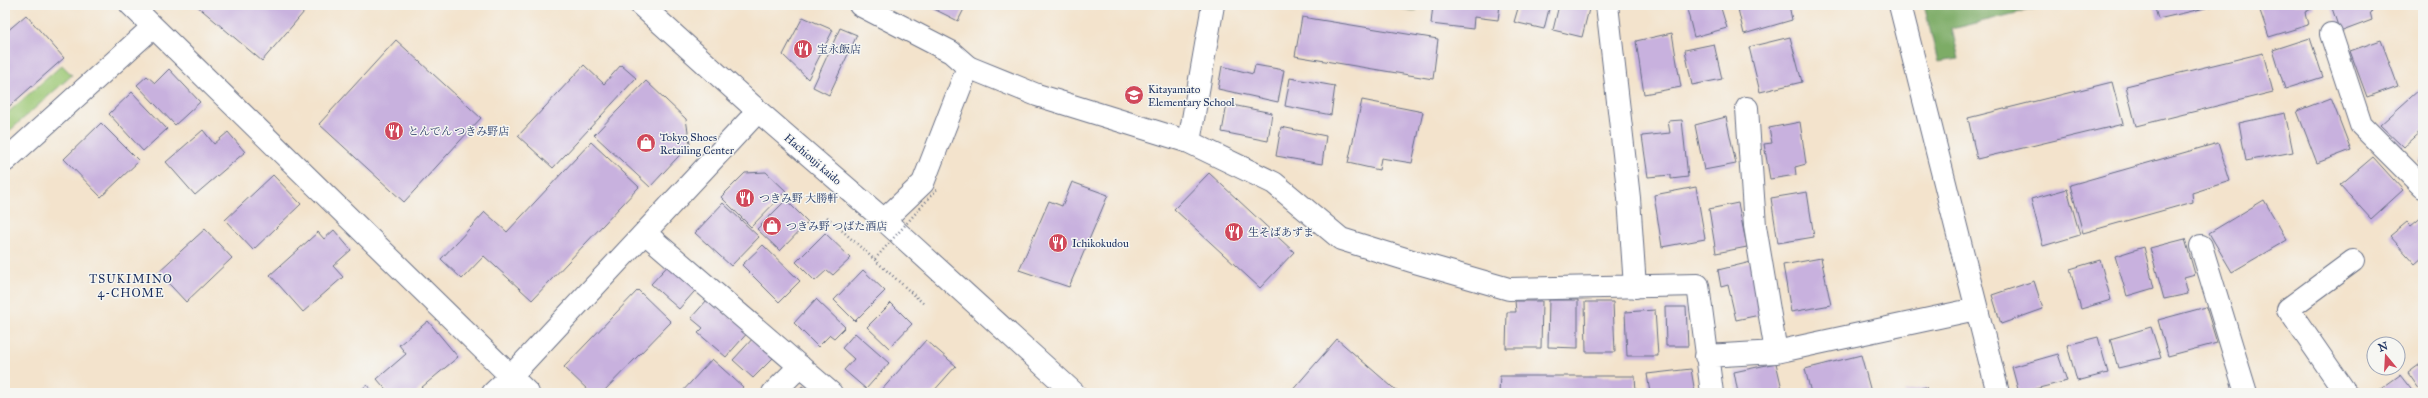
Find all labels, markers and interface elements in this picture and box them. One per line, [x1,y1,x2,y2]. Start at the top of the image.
restaurant icon: 宝永飯店 [792,38,814,60]
place label: 宝永飯店 [817,43,861,56]
place label: Kitayamato Elementary School [1148,83,1235,109]
school or university icon: Kitayamato Elementary School [1123,84,1145,106]
restaurant icon: とんでん つきみ野店 [383,120,405,142]
place label: とんでん つきみ野店 [408,125,509,138]
place label: Tokyo Shoes Retailing Center [660,131,735,157]
street label: Hachiouji kaido [781,131,844,188]
shop icon: Tokyo Shoes Retailing Center [635,132,657,154]
restaurant icon: つきみ野 大勝軒 [734,187,756,209]
place label: つきみ野 大勝軒 [759,192,838,205]
shop icon: つきみ野 つばた酒店 [761,215,783,237]
place label: つきみ野 つばた酒店 [786,220,887,233]
restaurant icon: 生そばあずま [1223,221,1245,243]
place label: 生そばあずま [1248,226,1314,239]
restaurant icon: Ichikokudou [1047,232,1069,254]
place label: Ichikokudou [1072,237,1129,250]
district label: TSUKIMINO 4-CHOME [89,272,173,300]
north arrow [2366,336,2406,376]
text: N [2377,339,2390,355]

